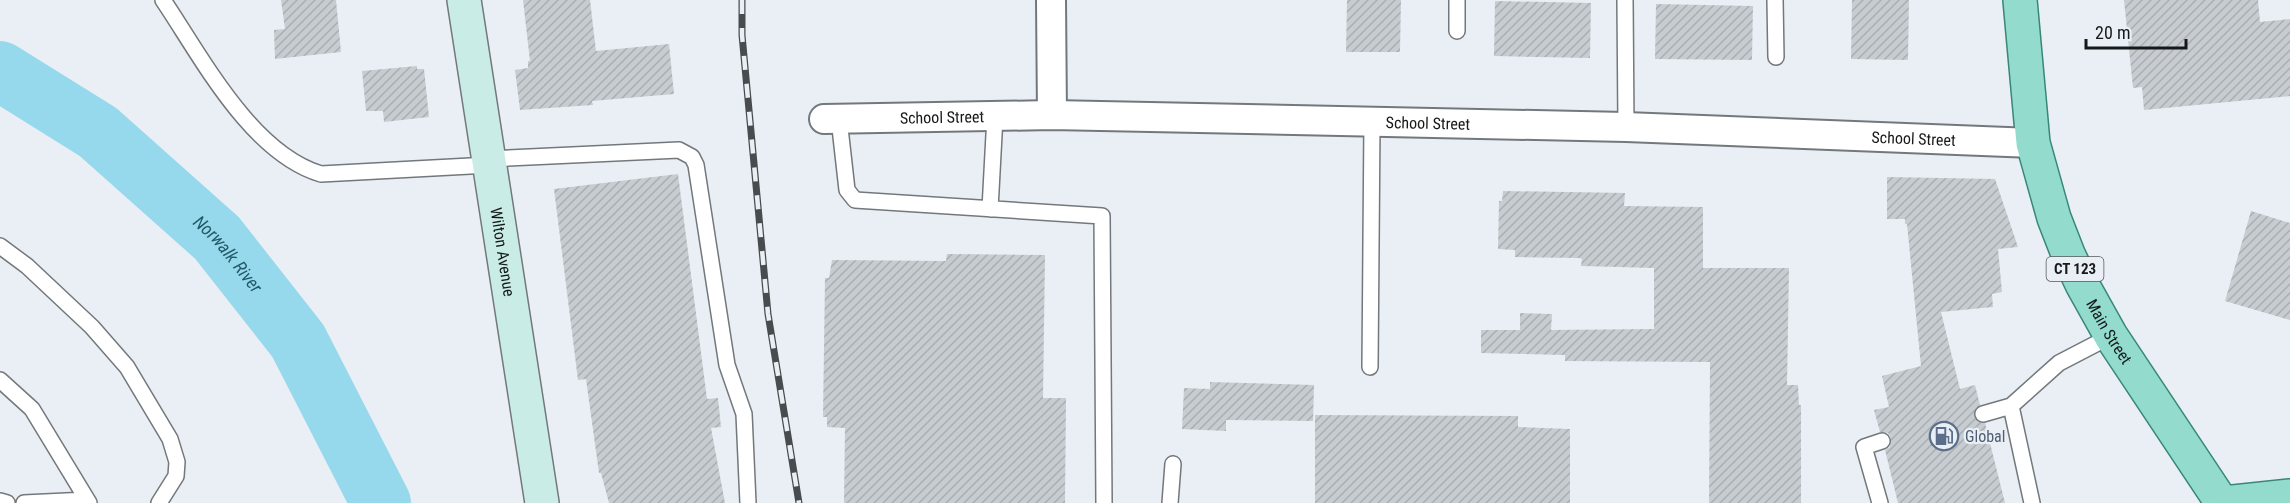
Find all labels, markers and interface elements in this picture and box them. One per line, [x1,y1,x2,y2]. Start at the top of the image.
scale bar [2086,12,2186,50]
text: 20 m [2095,22,2130,43]
street label: School Street [900,107,985,128]
street label: School Street [1386,113,1470,134]
street label: School Street [1871,128,1956,150]
street label: Wilton Avenue [486,206,519,298]
water label: Norwalk River [189,211,267,297]
road number: CT 123 [2046,257,2104,281]
street label: Main Street [2082,296,2136,368]
fuel station icon: Global [1928,420,1960,452]
place label: Global [1965,427,2005,446]

